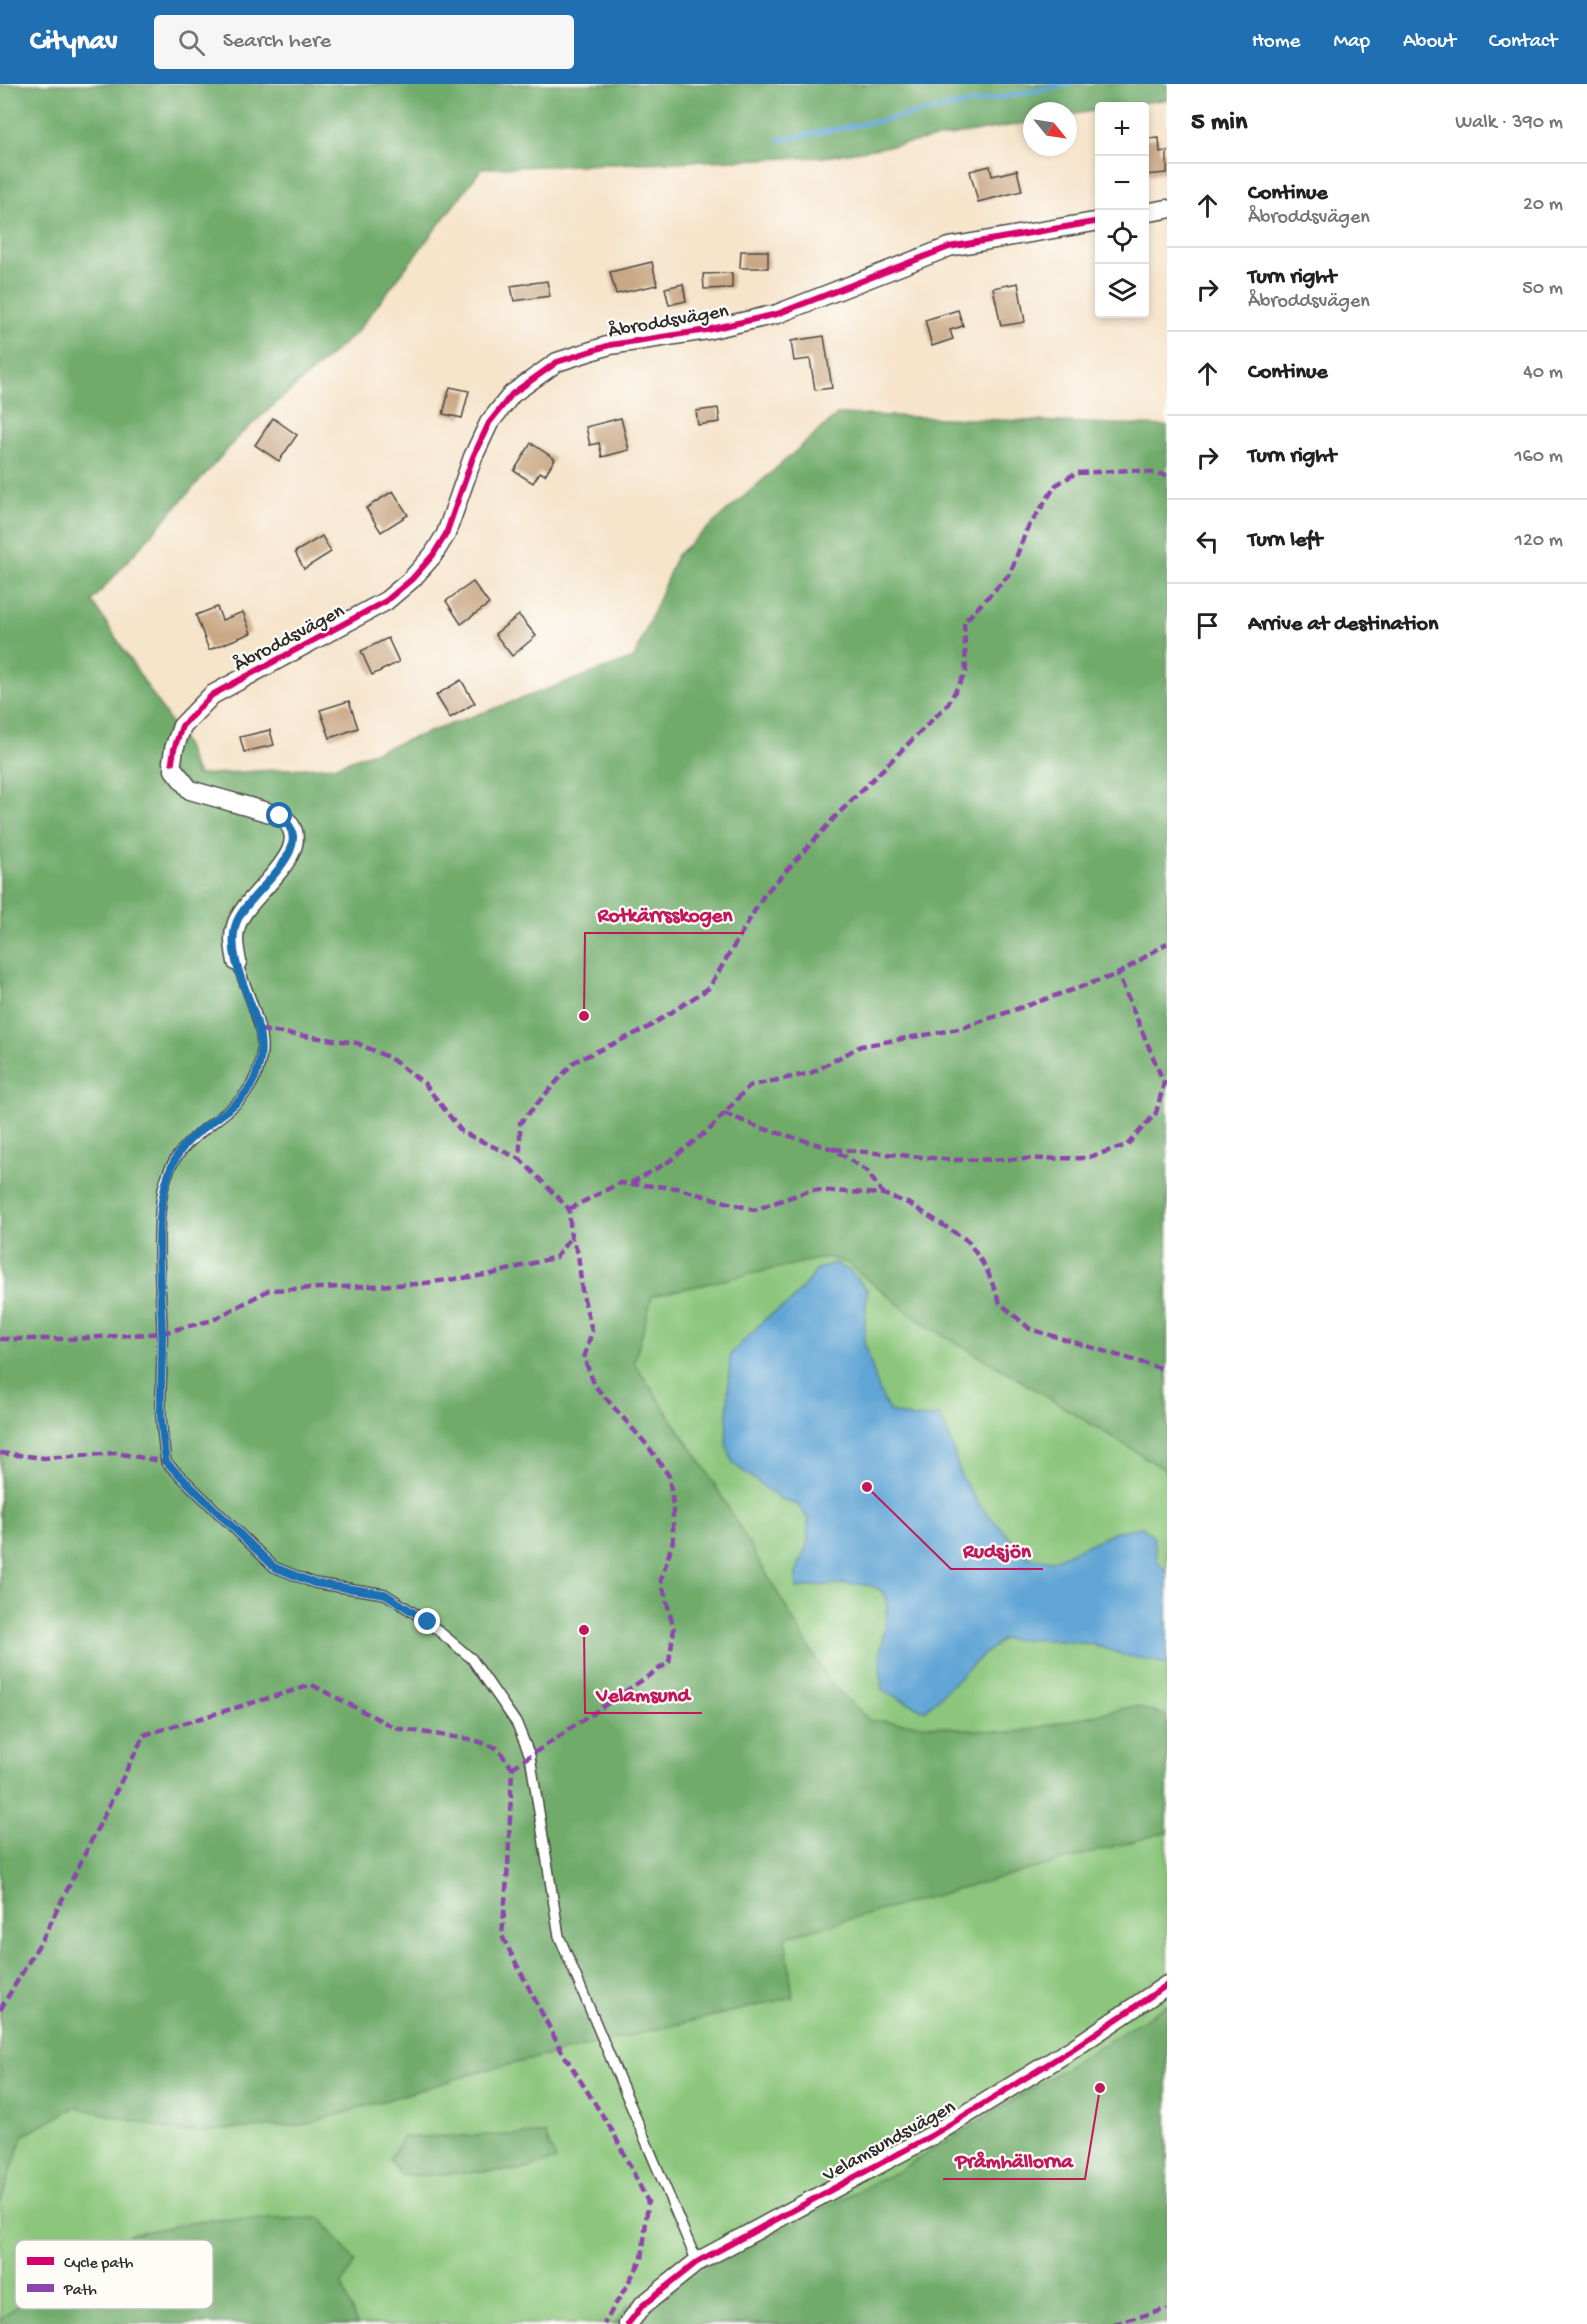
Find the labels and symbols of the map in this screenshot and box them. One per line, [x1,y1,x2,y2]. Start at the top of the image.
north arrow [1023,102,1077,156]
street label: Åbroddsvägen [606,298,731,344]
street label: Åbroddsvägen [229,597,349,678]
route start [266,802,292,828]
callout: Rotkärrsskogen [585,894,744,933]
text: Rotkärrsskogen [597,905,733,930]
callout: Rudsjön [951,1530,1043,1569]
text: Rudsjön [962,1541,1032,1566]
route end [414,1608,440,1634]
callout: Velamsund [585,1674,702,1713]
text: Velamsund [595,1685,692,1710]
street label: Velamsundsvägen [819,2096,960,2188]
callout: Pråmhällorna [943,2140,1085,2179]
text: Pråmhällorna [954,2151,1074,2176]
legend [15,2240,213,2309]
text: Cycle path [64,2255,134,2274]
text: Path [63,2282,97,2301]

